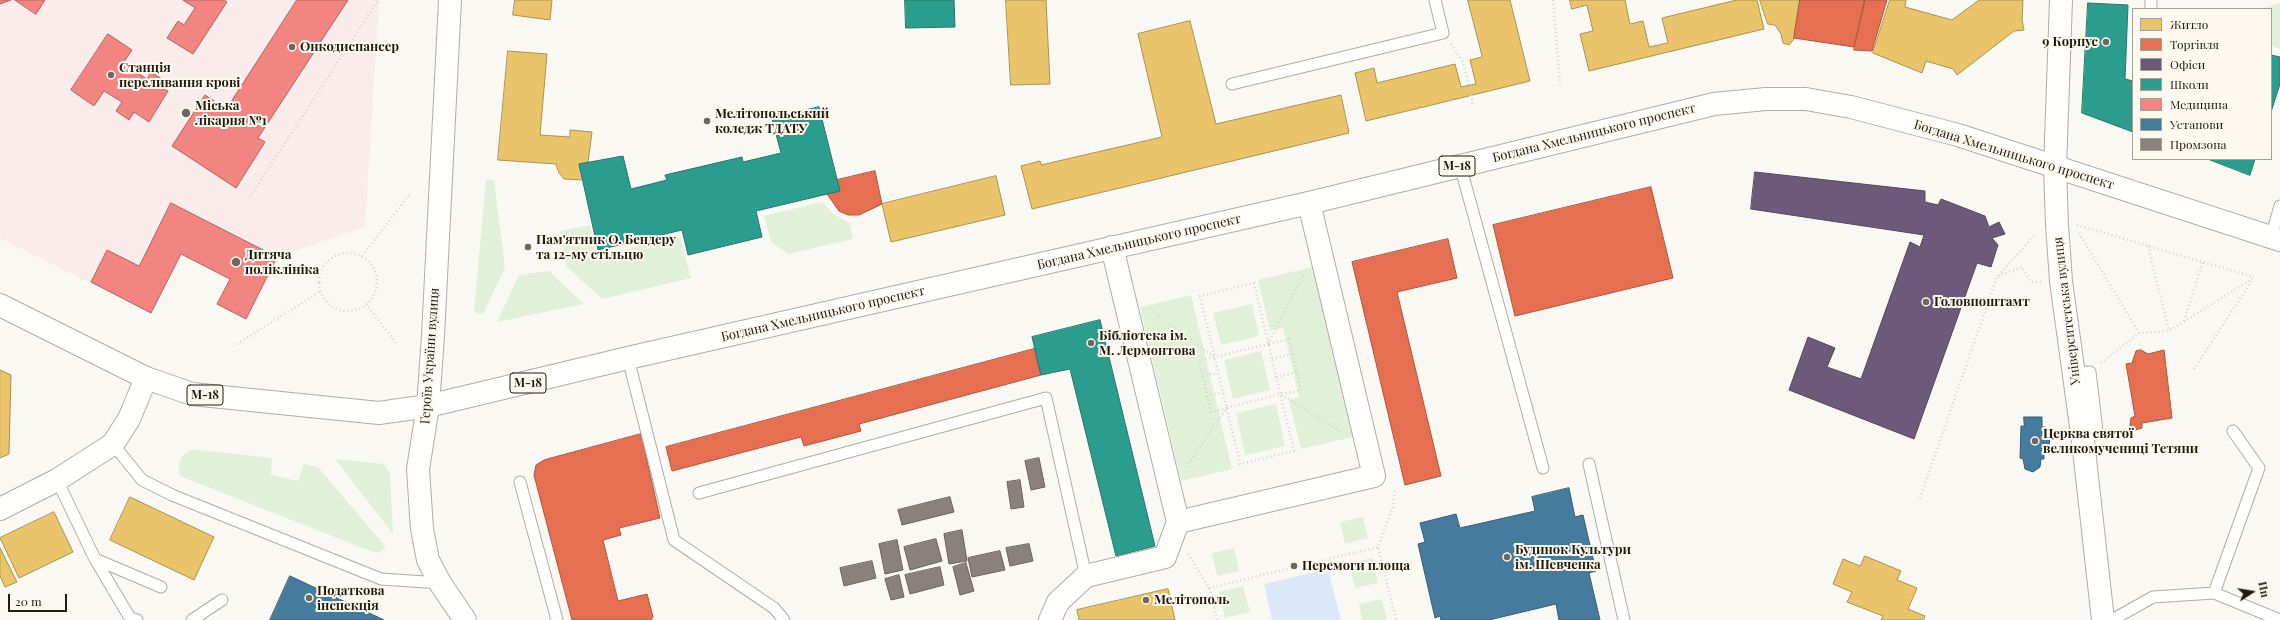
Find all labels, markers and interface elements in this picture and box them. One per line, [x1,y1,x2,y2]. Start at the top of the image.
legend [2132,8,2272,160]
text: Житло [2170,16,2208,32]
place label: 9 Корпус [2042,34,2098,50]
text: Торгівля [2170,36,2219,52]
marker: 9 Корпус [2101,37,2111,47]
place label: Онкодиспансер [300,39,399,55]
marker: Онкодиспансер [287,42,297,52]
text: Офіси [2170,56,2205,72]
place label: Станція переливання крові [119,60,240,91]
marker: Станція переливання крові [106,70,116,80]
text: Школи [2170,76,2209,92]
text: Медицина [2170,96,2228,112]
place label: Міська лікарня №1 [195,98,267,129]
street label: Богдана Хмельницького проспект [1491,100,1697,166]
place label: Мелітопольський коледж ТДАТУ [715,106,829,137]
marker: Міська лікарня №1 [180,107,192,119]
marker: Мелітопольський коледж ТДАТУ [702,116,712,126]
text: Установи [2170,116,2223,132]
street label: Богдана Хмельницького проспект [1912,117,2116,193]
text: Промзона [2170,136,2227,152]
road number: М-18 [1439,156,1475,176]
street label: Богдана Хмельницького проспект [1036,211,1242,273]
place label: Пам'ятник О. Бендеру та 12-му стільцю [536,232,676,263]
street label: Університетська вулиця [2050,236,2084,386]
marker: Пам'ятник О. Бендеру та 12-му стільцю [523,242,533,252]
place label: Дитяча поліклініка [245,247,319,278]
marker: Дитяча поліклініка [230,256,242,268]
street label: Богдана Хмельницького проспект [720,283,926,345]
street label: Героїв України вулиця [417,287,443,425]
place label: Головпоштамт [1934,294,2030,310]
marker: Головпоштамт [1921,297,1931,307]
place label: Бібліотека ім. М. Лермонтова [1099,328,1195,359]
marker: Бібліотека ім. М. Лермонтова [1086,338,1096,348]
road number: М-18 [510,373,546,393]
road number: М-18 [187,385,223,405]
place label: Церква святої великомучениці Тетяни [2043,426,2198,457]
marker: Церква святої великомучениці Тетяни [2030,436,2040,446]
place label: Будинок Культури ім. Шевченка [1515,542,1631,573]
marker: Будинок Культури ім. Шевченка [1502,552,1512,562]
place label: Перемоги площа [1302,558,1410,574]
marker: Перемоги площа [1289,561,1299,571]
north arrow [2232,572,2272,612]
text: Пн [2255,580,2273,599]
place label: Податкова інспекція [317,583,384,614]
scale bar [10,586,69,612]
place label: Мелітополь [1154,592,1230,608]
text: 20 m [15,593,42,609]
marker: Податкова інспекція [304,593,314,603]
marker: Мелітополь [1141,595,1151,605]

